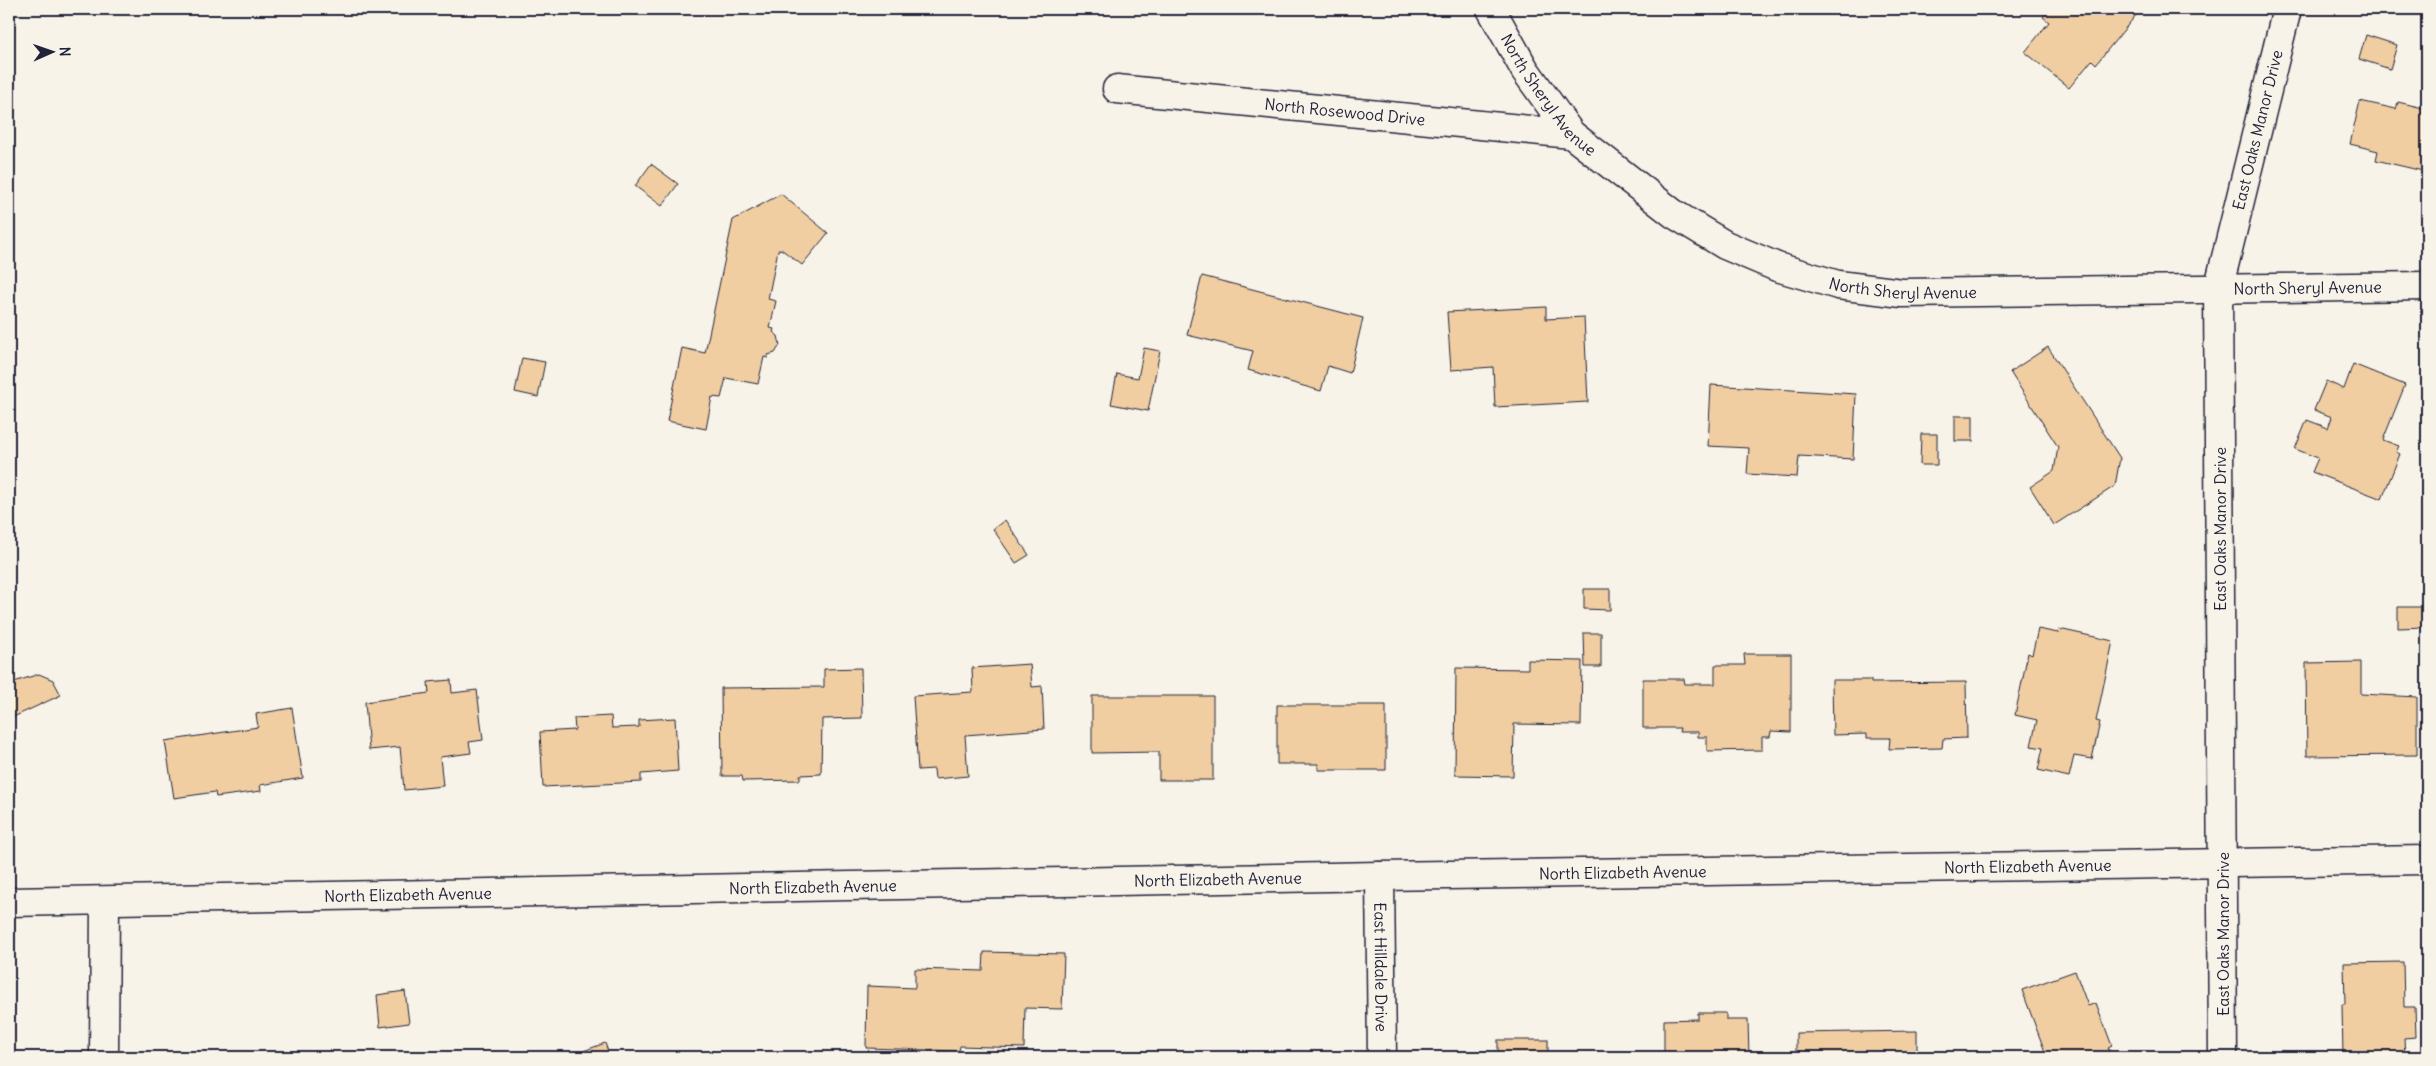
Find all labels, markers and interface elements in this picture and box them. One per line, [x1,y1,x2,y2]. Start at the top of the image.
north arrow [28,28,78,78]
street label: North Sheryl Avenue [1497,30,1600,160]
text: N [56,46,74,57]
street label: East Oaks Manor Drive [2228,48,2287,212]
street label: North Rosewood Drive [1264,94,1426,130]
street label: North Sheryl Avenue [1827,273,1977,303]
street label: North Sheryl Avenue [2233,277,2382,299]
street label: East Oaks Manor Drive [2210,447,2230,611]
street label: East Oaks Manor Drive [2213,852,2233,1016]
street label: North Elizabeth Avenue [1944,855,2112,877]
street label: North Elizabeth Avenue [1539,861,1707,884]
street label: North Elizabeth Avenue [1134,867,1302,891]
street label: North Elizabeth Avenue [729,875,897,898]
street label: North Elizabeth Avenue [324,883,492,906]
street label: East Hilldale Drive [1370,902,1392,1032]

